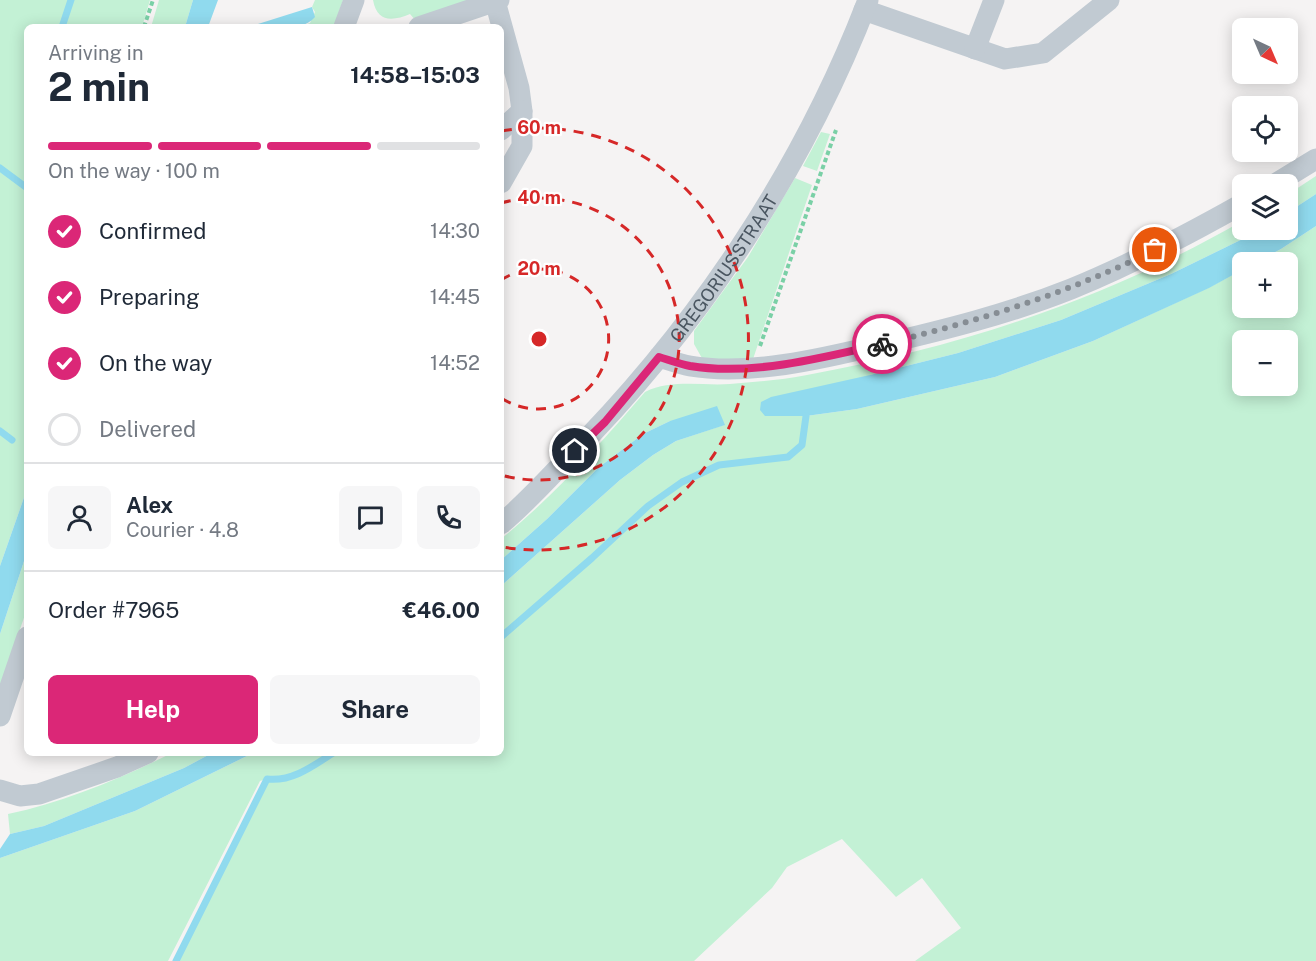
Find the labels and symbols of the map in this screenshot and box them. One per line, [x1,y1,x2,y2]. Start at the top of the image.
north arrow [1232,18,1298,84]
text: 60 m [517,117,561,138]
text: 40 m [517,187,561,208]
street label: GREGORIUSSTRAAT [665,190,782,346]
pin [1129,224,1180,275]
text: 20 m [517,258,561,279]
courier [852,314,912,374]
centre of rings [529,329,549,349]
pin [549,425,600,476]

